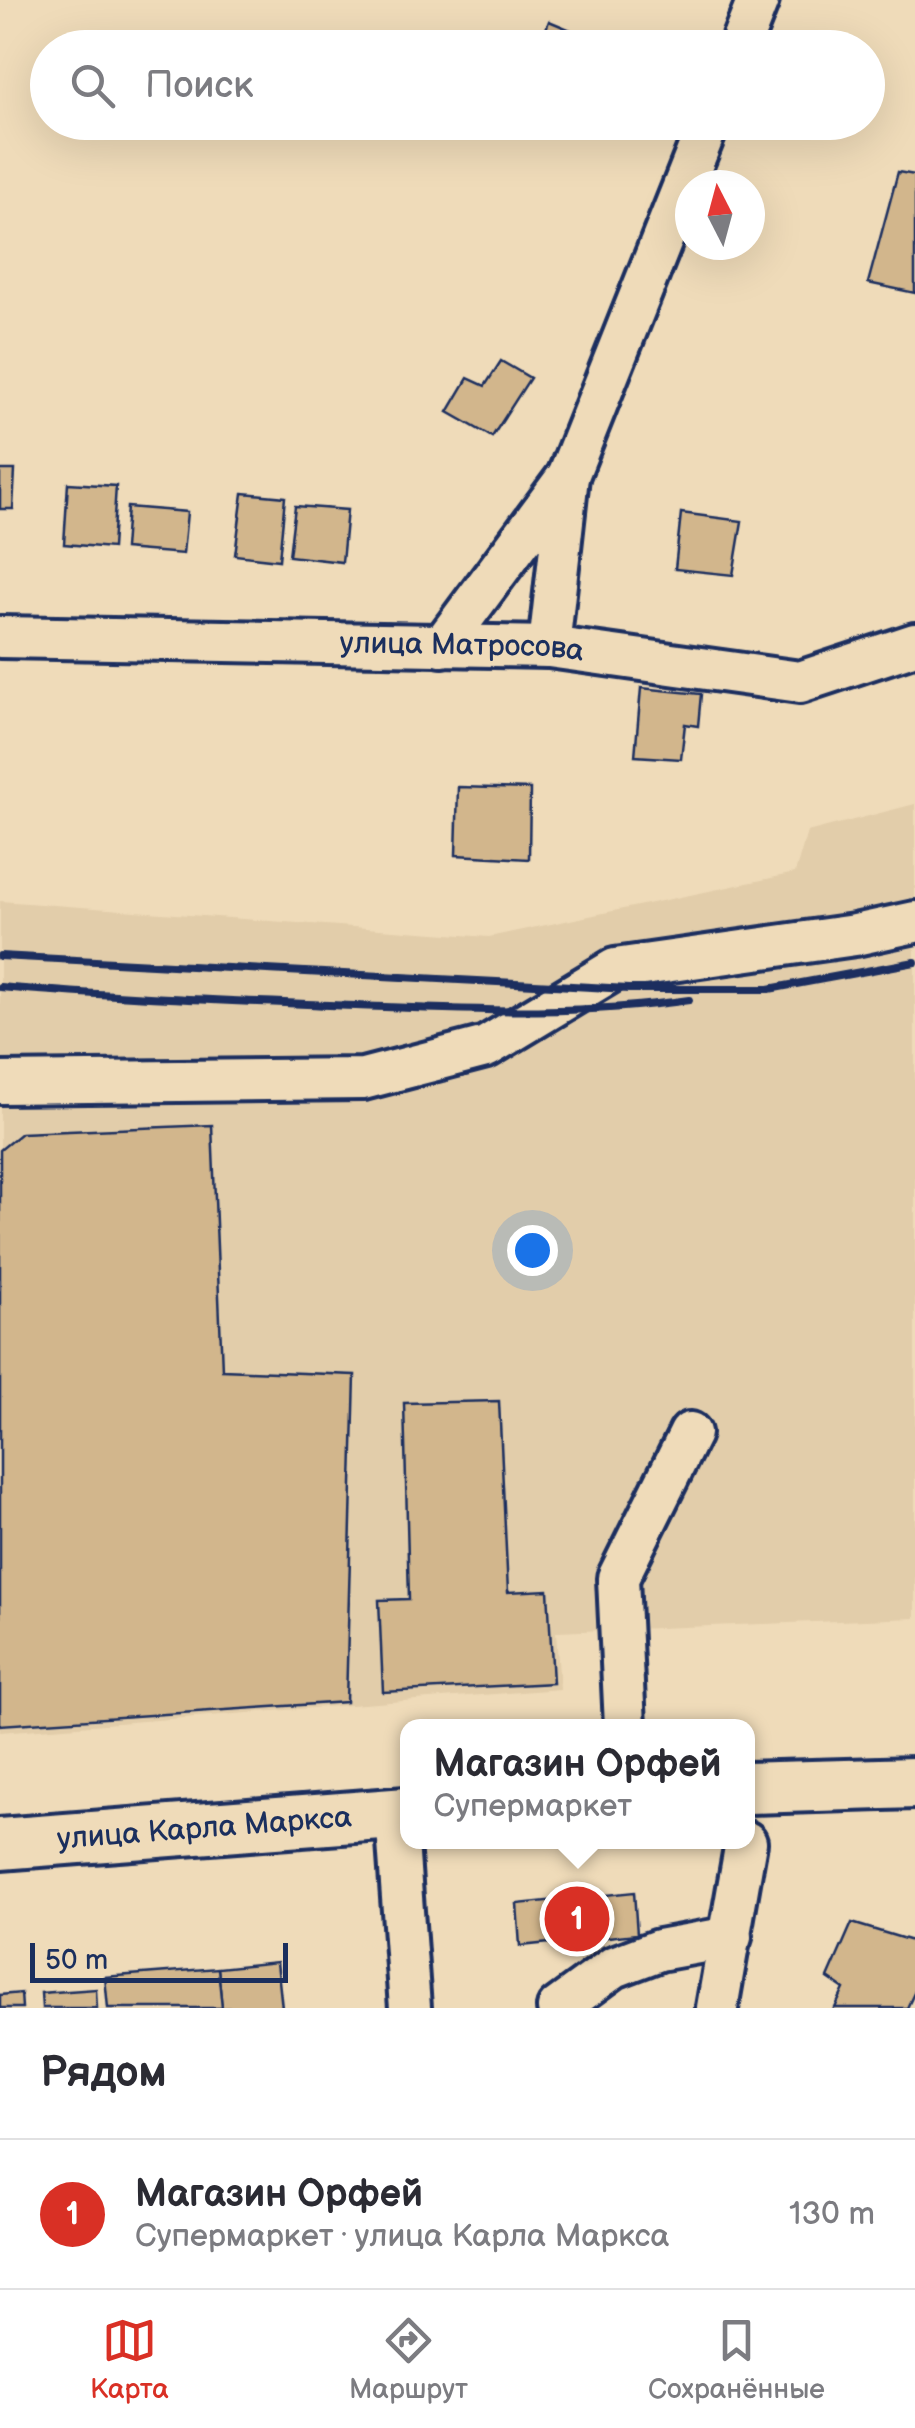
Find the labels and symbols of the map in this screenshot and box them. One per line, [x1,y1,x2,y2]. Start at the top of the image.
north arrow [675,170,765,260]
street label: улица Матросова [339,625,587,670]
your location [507,1225,558,1276]
street label: улица Карла Маркса [56,1799,353,1858]
pin: 1 [544,1882,610,1956]
scale bar [30,1938,288,1982]

